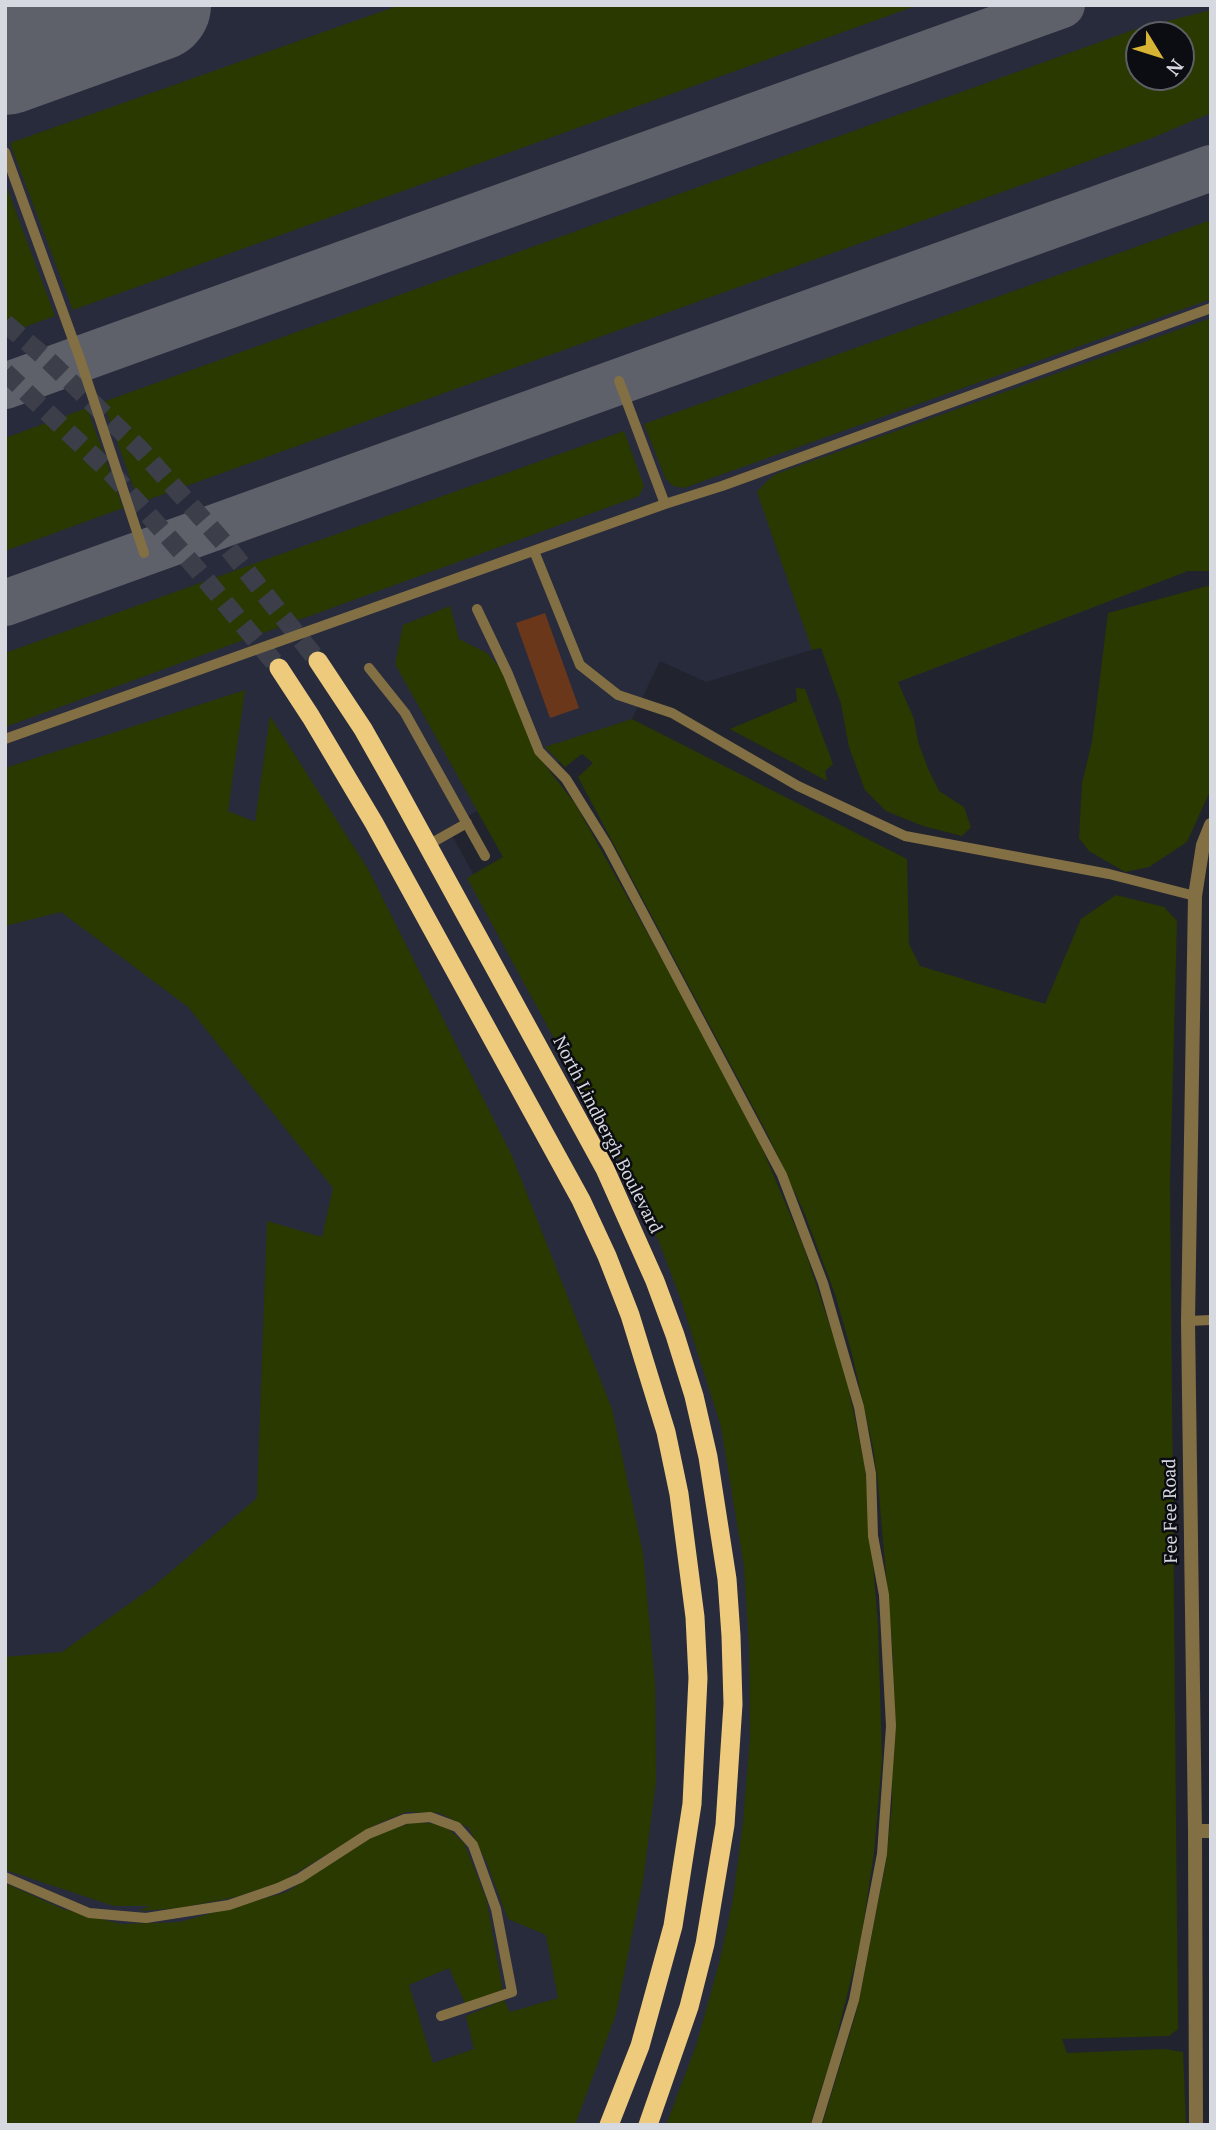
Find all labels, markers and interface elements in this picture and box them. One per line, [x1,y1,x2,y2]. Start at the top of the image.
north arrow [1125,21,1195,91]
text: N [1161,55,1190,81]
street label: North Lindbergh Boulevard [548,1033,666,1237]
street label: Fee Fee Road [1159,1458,1183,1564]

